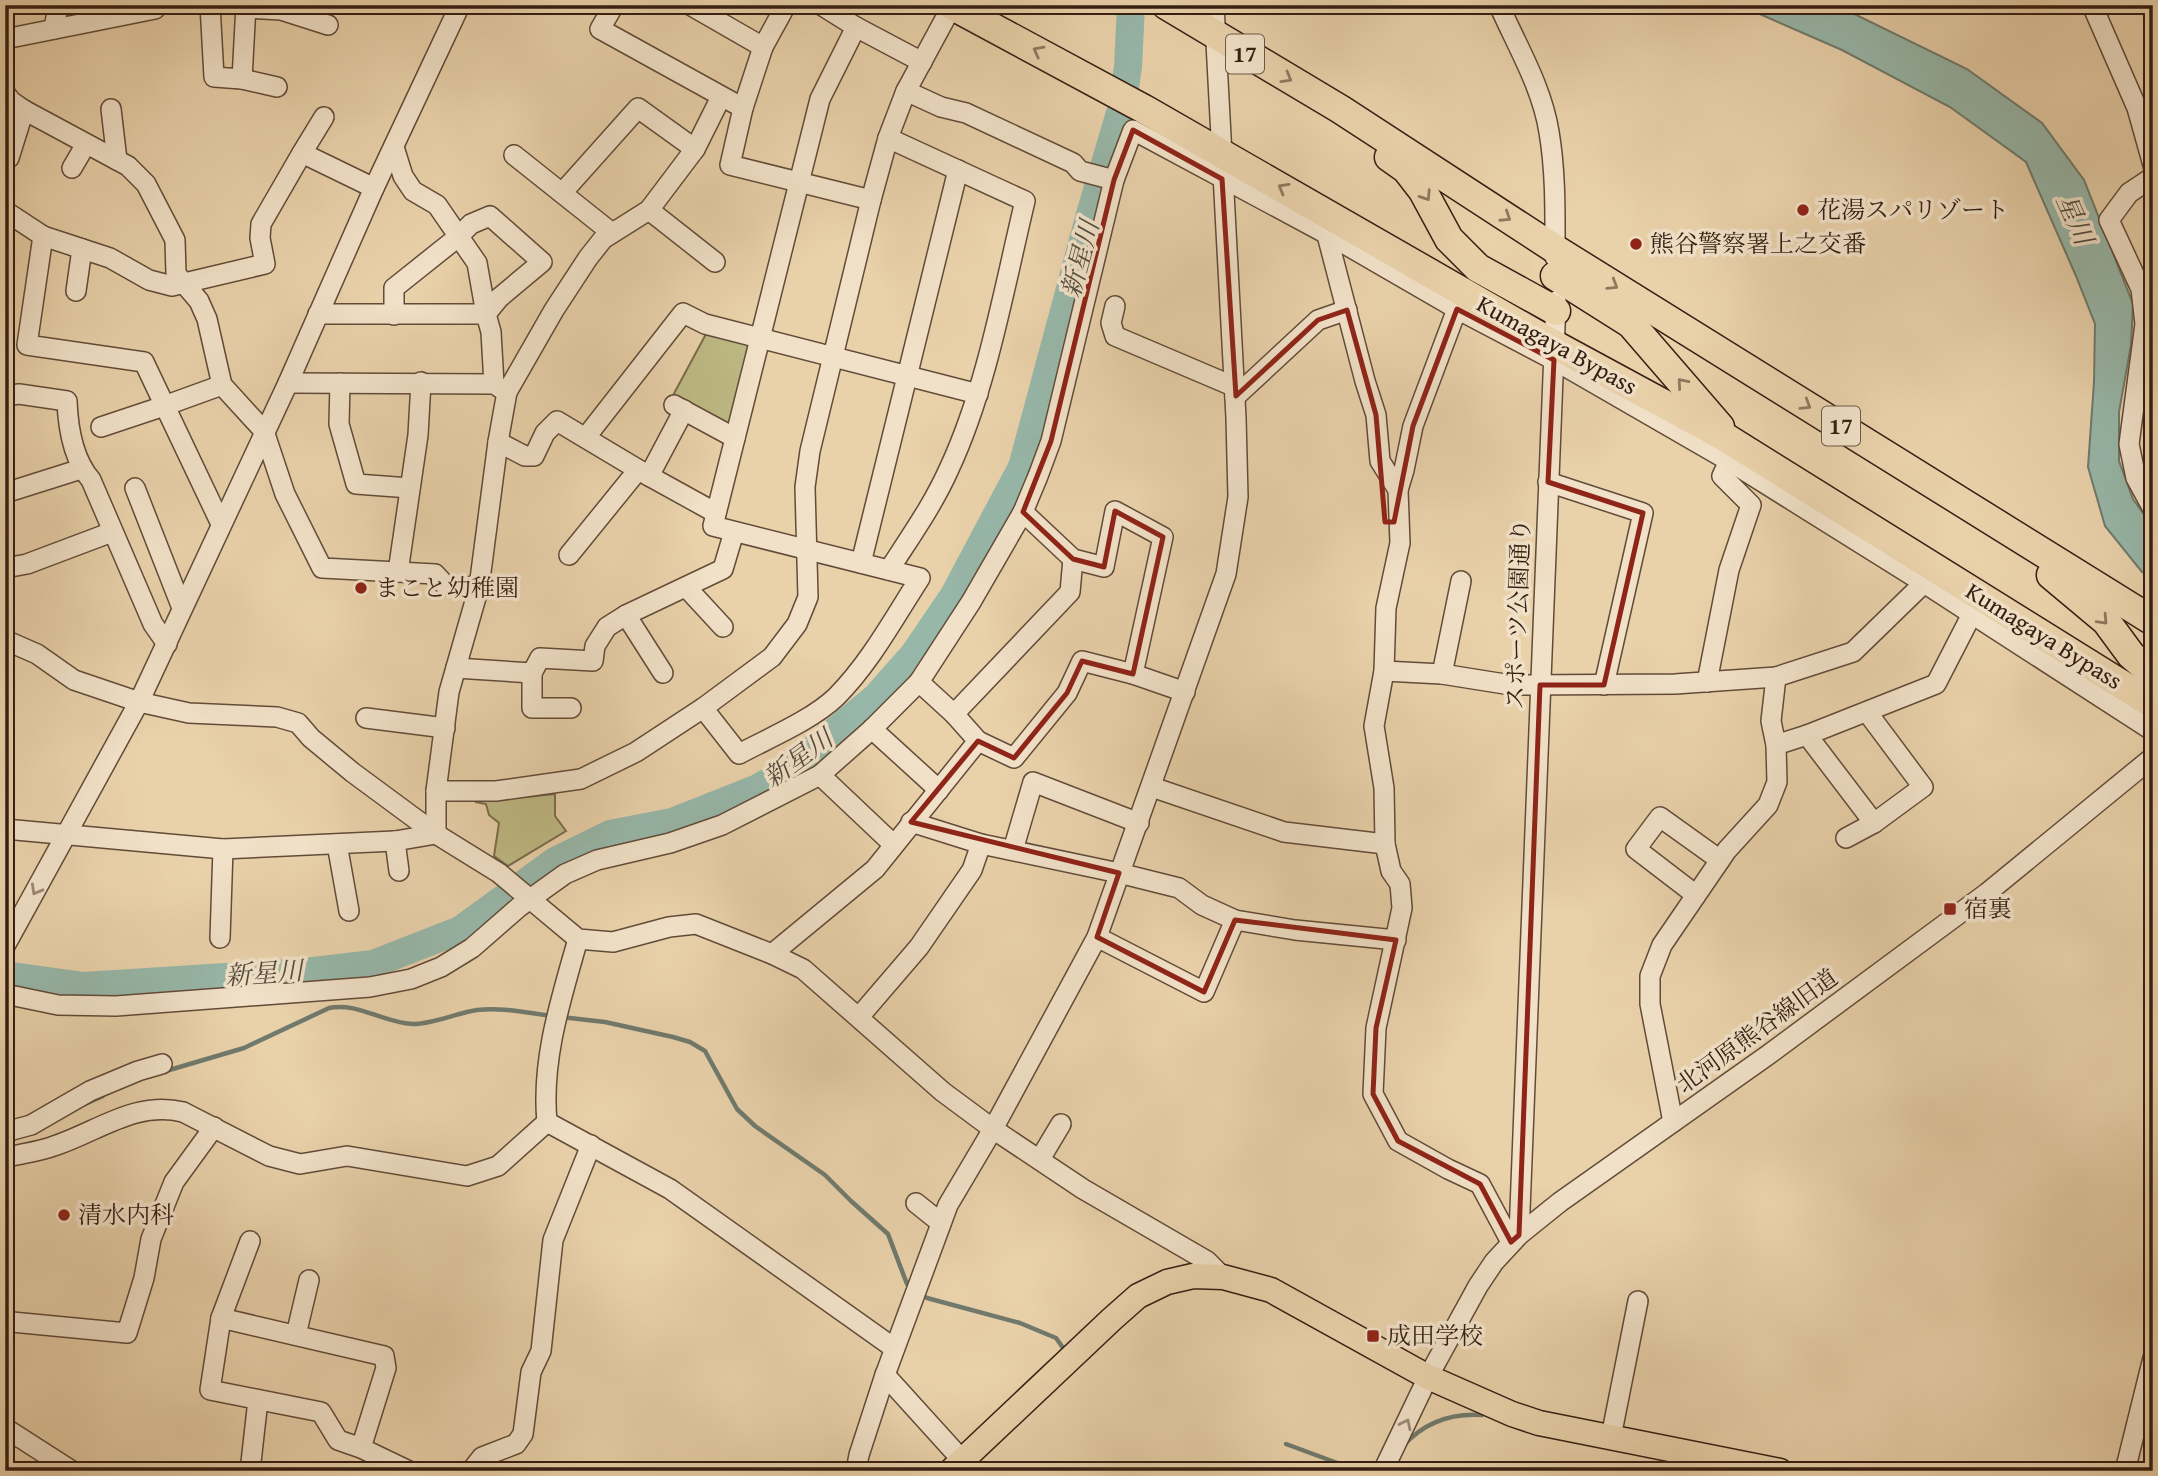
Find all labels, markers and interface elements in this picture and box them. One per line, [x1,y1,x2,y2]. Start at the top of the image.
road number: 17 [1226,34,1264,74]
one-way arrow [1033,46,1045,59]
one-way arrow [1280,70,1293,83]
one-way arrow [1278,183,1291,196]
water label: 星川 [2047,187,2105,253]
one-way arrow [1417,189,1430,202]
place label: 花湯スパリゾート [1817,192,2009,227]
marker: 花湯スパリゾート [1795,202,1811,218]
one-way arrow [1499,209,1512,222]
water label: 新星川 [1051,213,1109,302]
place label: 熊谷警察署上之交番 [1650,226,1866,261]
marker: 熊谷警察署上之交番 [1628,236,1644,252]
one-way arrow [1605,276,1618,289]
street label: Kumagaya Bypass [1471,286,1644,403]
one-way arrow [1678,378,1690,391]
one-way arrow [1799,396,1812,409]
road number: 17 [1822,406,1860,446]
street label: スポーツ公園通り [1497,518,1538,710]
place label: まこと幼稚園 [375,570,519,605]
street label: Kumagaya Bypass [1959,573,2129,698]
marker: まこと幼稚園 [353,580,369,596]
one-way arrow [2095,612,2107,625]
water label: 新星川 [755,717,843,796]
one-way arrow [31,883,44,896]
place label: 宿裏 [1964,891,2012,926]
marker: 宿裏 [1942,901,1958,917]
water label: 新星川 [224,950,307,995]
street label: 北河原熊谷線旧道 [1669,960,1845,1101]
place label: 清水内科 [78,1197,174,1232]
marker: 清水内科 [56,1207,72,1223]
place label: 成田学校 [1387,1318,1483,1353]
marker: 成田学校 [1365,1328,1381,1344]
one-way arrow [1397,1419,1411,1431]

